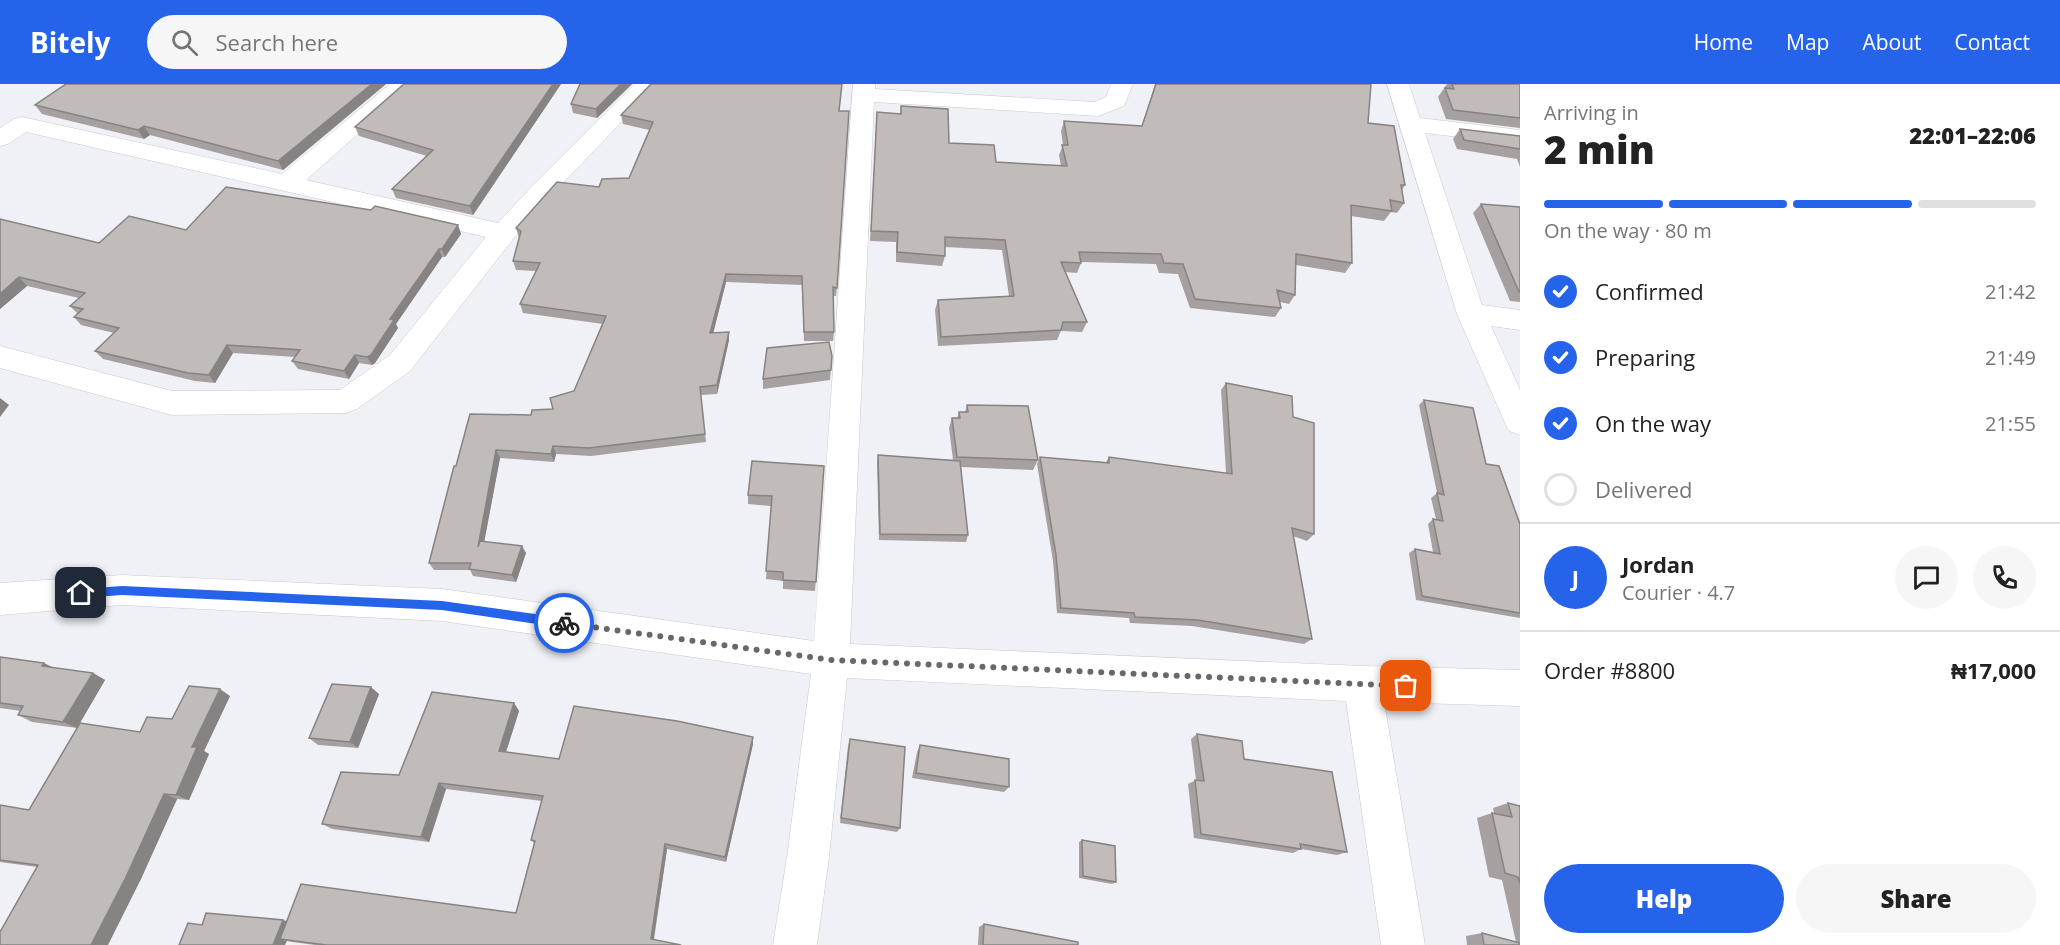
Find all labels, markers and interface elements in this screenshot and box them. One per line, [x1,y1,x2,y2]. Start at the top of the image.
search box [147,15,567,69]
text: Bitely [30,23,111,61]
icon: search [168,26,201,59]
text: Search here [216,27,338,57]
text: Home [1694,28,1753,56]
text: Map [1786,28,1829,56]
text: About [1862,28,1922,56]
text: Contact [1955,28,2030,56]
text: Arriving in [1544,99,1639,126]
text: 22:01–22:06 [1909,120,2036,150]
text: 2 min [1544,122,1655,175]
text: On the way · 80 m [1544,217,1712,244]
icon: check [1544,275,1577,308]
text: Confirmed [1595,276,1704,306]
text: 21:42 [1985,278,2036,305]
icon: check [1544,341,1577,374]
text: Preparing [1595,342,1695,372]
text: 21:49 [1985,344,2036,371]
icon: check [1544,407,1577,440]
text: On the way [1595,408,1711,438]
text: 21:55 [1985,410,2036,437]
text: Delivered [1595,474,1693,504]
button: chat [1895,546,1958,609]
button: phone [1973,546,2036,609]
text: Jordan [1622,549,1695,579]
text: J [1572,562,1579,592]
pin [55,567,106,618]
icon: home [64,576,97,609]
text: Courier · 4.7 [1622,579,1735,606]
courier [534,593,594,653]
icon: bike [548,607,581,640]
text: Order #8800 [1544,655,1675,685]
text: ₦17,000 [1951,655,2036,685]
pin [1380,660,1431,711]
icon: bag [1389,669,1422,702]
button: Help [1544,864,1784,933]
button: Share [1796,864,2036,933]

